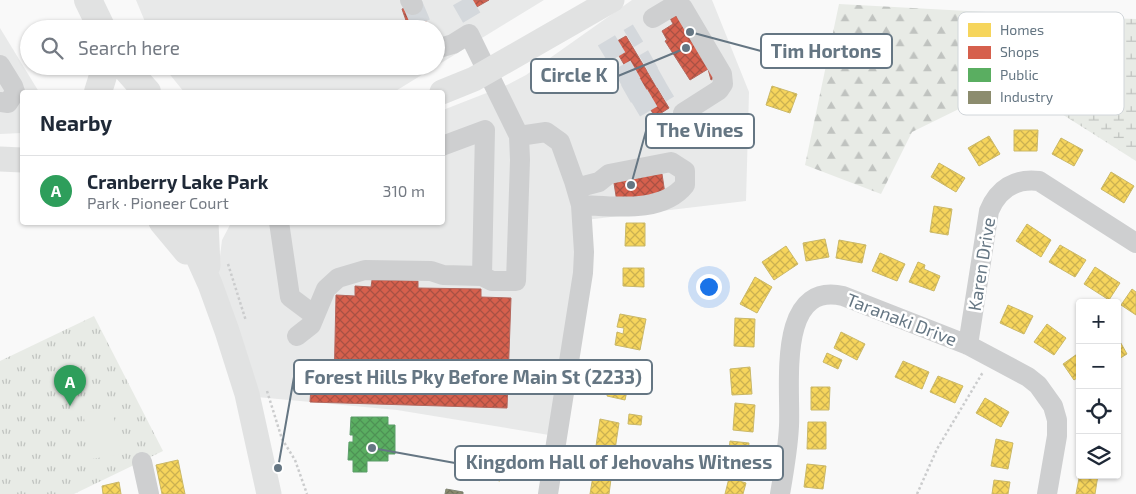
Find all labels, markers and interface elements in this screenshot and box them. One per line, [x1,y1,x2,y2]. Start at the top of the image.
legend [958,12,1124,115]
search box [20,20,445,75]
text: Homes [1000,21,1044,38]
icon: search [38,34,66,62]
callout: Tim Hortons [761,34,892,68]
text: Search here [78,36,180,59]
text: Tim Hortons [771,39,881,62]
text: Shops [1000,43,1039,60]
callout: Circle K [531,59,618,93]
text: Circle K [540,63,608,86]
text: Public [1000,66,1039,83]
text: Industry [1000,88,1054,105]
text: Nearby [40,110,112,135]
callout: The Vines [646,114,754,148]
text: The Vines [657,118,743,141]
text: Cranberry Lake Park [87,170,268,193]
text: A [51,181,61,200]
text: 310 m [383,181,425,200]
text: Park · Pioneer Court [87,193,229,212]
street label: Karen Drive [963,216,999,312]
your location [696,274,722,300]
street label: Taranaki Drive [844,288,960,350]
map controls [1076,299,1121,479]
button: + [1076,299,1121,344]
button: − [1076,344,1121,389]
callout: Forest Hills Pky Before Main St (2233) [294,360,652,394]
pin: A [54,365,86,406]
text: Forest Hills Pky Before Main St (2233) [304,365,642,389]
button: locate [1076,389,1121,434]
button: layers [1076,434,1121,479]
callout: Kingdom Hall of Jehovahs Witness [455,446,783,480]
text: Kingdom Hall of Jehovahs Witness [466,450,772,473]

